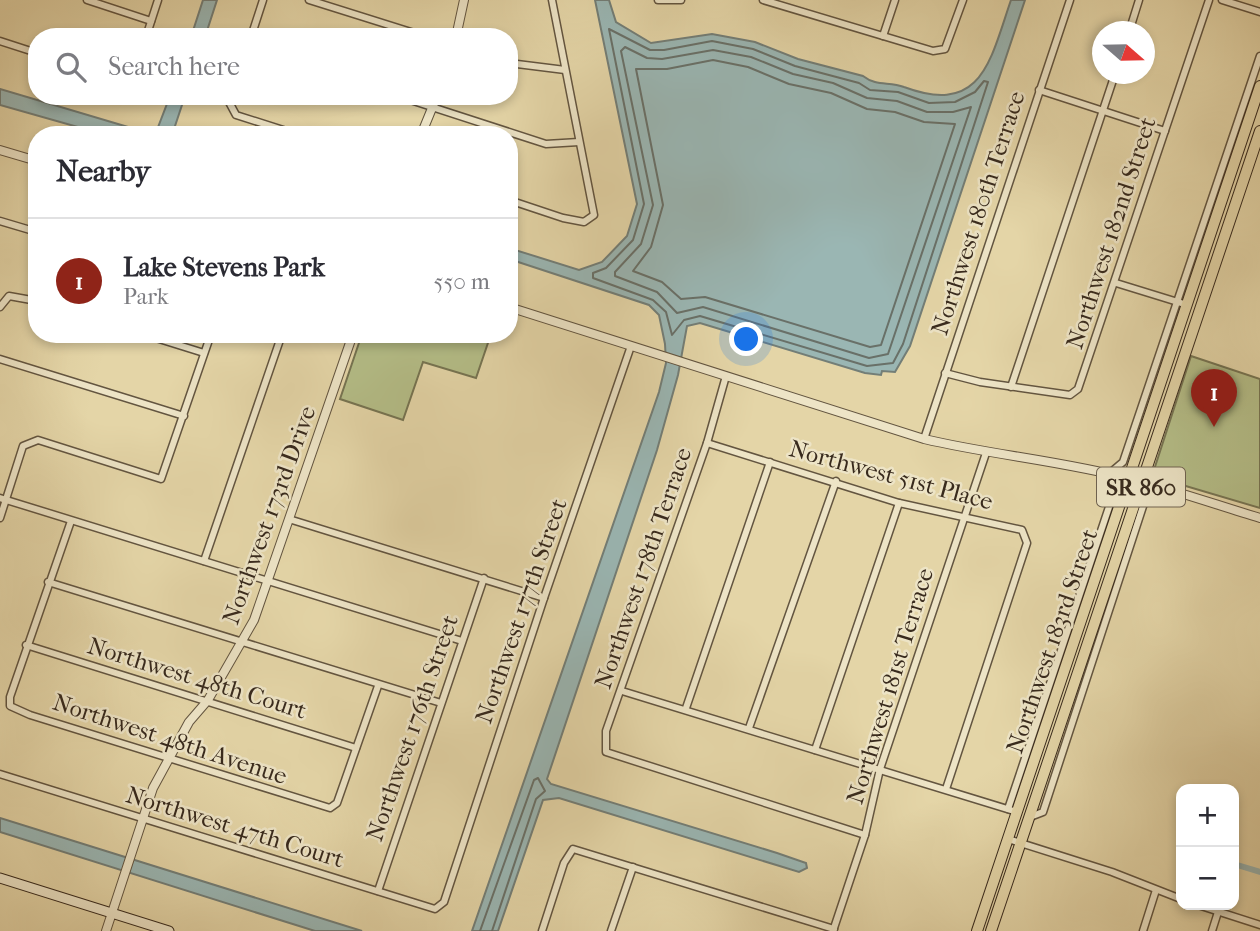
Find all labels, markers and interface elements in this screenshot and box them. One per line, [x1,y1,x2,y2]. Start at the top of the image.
north arrow [1092,21,1155,84]
search box [28,28,518,105]
icon: search [52,48,90,86]
text: Search here [108,51,240,82]
street label: Northwest 180th Terrace [925,88,1031,338]
street label: Northwest 182nd Street [1060,113,1162,352]
text: Nearby [56,154,151,189]
text: Lake Stevens Park [123,252,325,283]
text: 1 [75,268,83,295]
text: 550 m [434,268,490,295]
text: Park [123,283,169,310]
your location [729,322,763,356]
pin: 1 [1191,369,1237,427]
street label: Northwest 173rd Drive [216,402,322,628]
street label: Northwest 51st Place [786,434,996,516]
street label: Northwest 178th Terrace [589,444,697,692]
road number: SR 860 [1097,467,1185,506]
street label: Northwest 177th Street [469,495,573,727]
street label: Northwest 183rd Street [1000,525,1104,757]
street label: Northwest 181st Terrace [841,565,939,807]
street label: Northwest 176th Street [360,611,464,845]
street label: Northwest 48th Court [84,631,310,725]
street label: Northwest 48th Avenue [49,688,291,790]
street label: Northwest 47th Court [123,781,348,874]
map controls [1176,784,1239,910]
button: + [1176,784,1239,847]
button: − [1176,847,1239,910]

